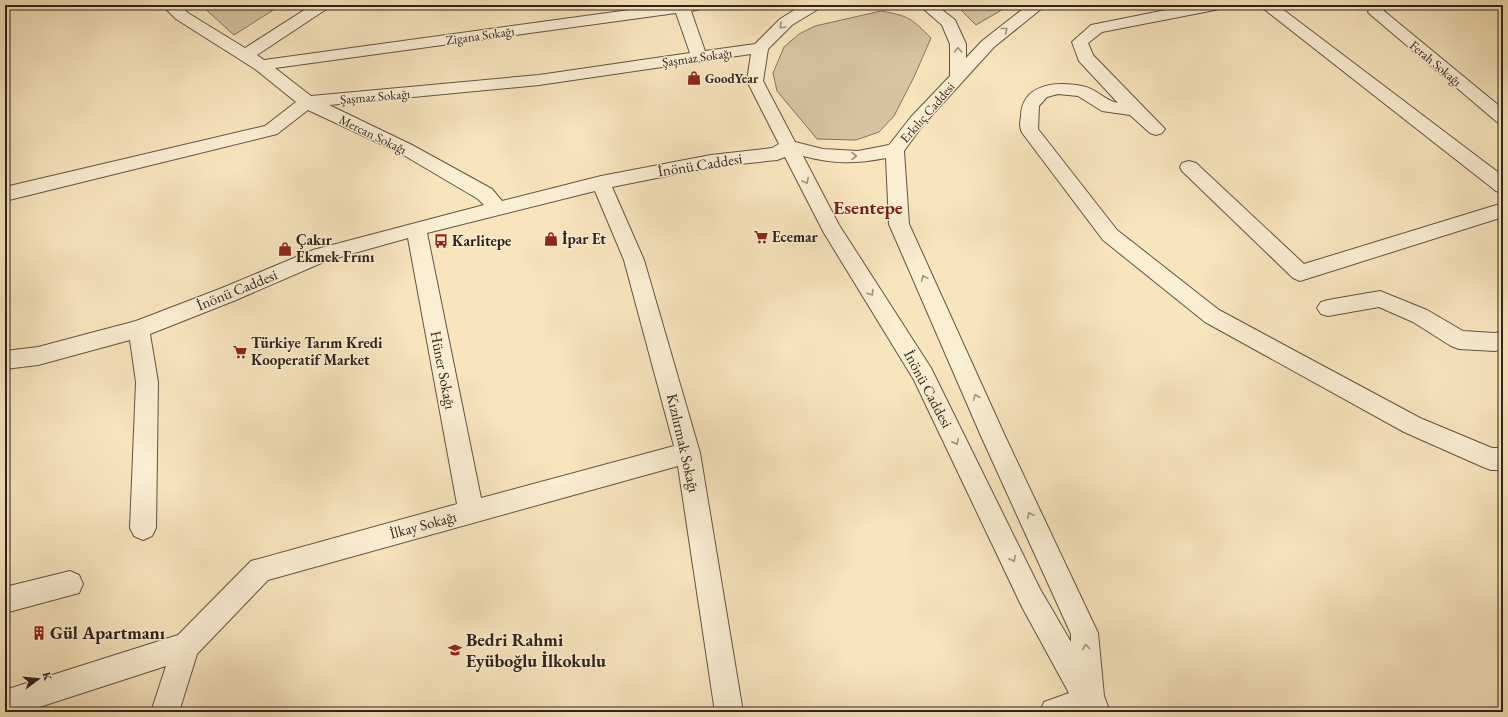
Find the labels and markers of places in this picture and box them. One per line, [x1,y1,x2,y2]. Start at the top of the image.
shop icon: GoodYear [686,70,702,86]
place label: GoodYear [705,70,759,87]
place label: Ecemar [772,227,819,246]
place label: İpar Et [562,229,606,248]
supermarket icon: Ecemar [753,229,769,245]
place label: Çakır Ekmek Frını [296,230,375,266]
place label: Karlitepe [452,231,511,250]
shop icon: İpar Et [543,231,559,247]
bus stop icon: Karlitepe [433,233,449,249]
shop icon: Çakır Ekmek Frını [277,241,293,257]
place label: Türkiye Tarım Kredi Kooperatif Market [251,333,383,369]
supermarket icon: Türkiye Tarım Kredi Kooperatif Market [232,344,248,360]
place label: Gül Apartmanı [50,621,166,644]
building icon: Gül Apartmanı [31,625,47,641]
place label: Bedri Rahmi Eyüboğlu İlkokulu [466,628,606,672]
school or university icon: Bedri Rahmi Eyüboğlu İlkokulu [447,642,463,658]

